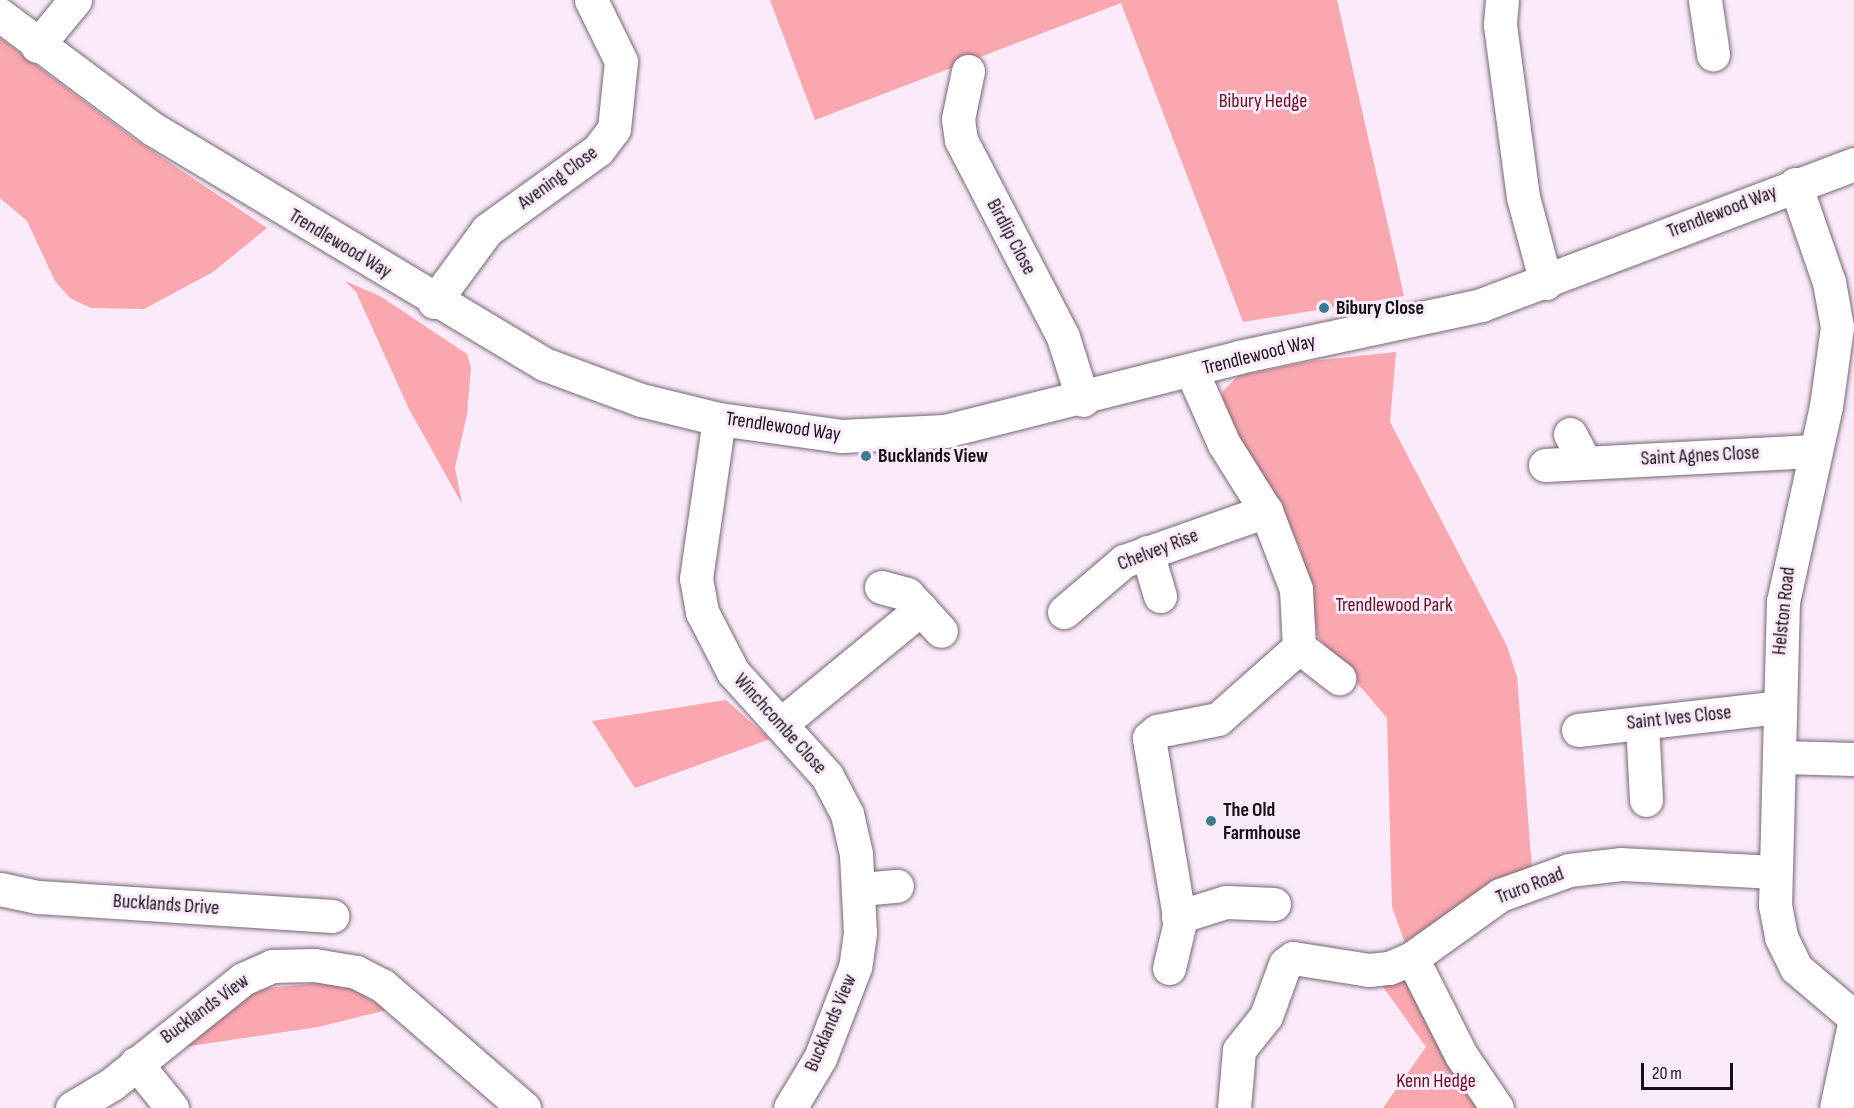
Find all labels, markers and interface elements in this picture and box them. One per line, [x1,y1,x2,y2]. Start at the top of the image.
park label: Bibury Hedge [1219,89,1307,113]
street label: Avening Close [513,141,603,215]
street label: Trendlewood Way [1664,180,1780,244]
street label: Birdlip Close [981,195,1041,279]
street label: Trendlewood Way [284,204,396,284]
place label: Bibury Close [1336,296,1424,320]
marker: Bibury Close [1317,301,1331,315]
street label: Trendlewood Way [1200,329,1318,381]
street label: Trendlewood Way [724,407,842,447]
street label: Saint Agnes Close [1640,441,1760,471]
place label: Bucklands View [878,444,988,468]
marker: Bucklands View [859,449,873,463]
street label: Chelvey Rise [1114,524,1202,576]
street label: Helston Road [1767,566,1801,656]
park label: Trendlewood Park [1335,593,1453,617]
street label: Winchcombe Close [728,669,832,779]
street label: Saint Ives Close [1626,701,1732,735]
place label: The Old Farmhouse [1223,798,1301,845]
marker: The Old Farmhouse [1204,814,1218,828]
street label: Truro Road [1493,862,1567,910]
street label: Bucklands Drive [112,889,220,921]
street label: Bucklands View [156,969,254,1049]
street label: Bucklands View [800,971,862,1075]
scale bar [1644,1051,1736,1089]
text: 20 m [1652,1063,1682,1084]
park label: Kenn Hedge [1396,1069,1476,1093]

